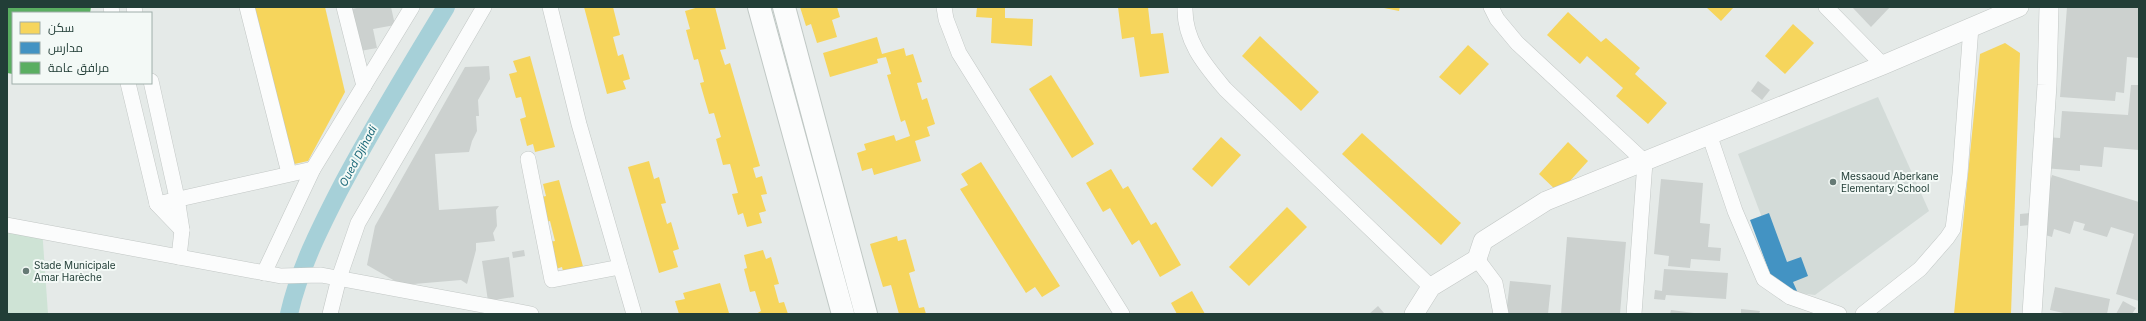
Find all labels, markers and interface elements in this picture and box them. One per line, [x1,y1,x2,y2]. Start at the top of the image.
legend [12,12,152,84]
text: سكن [48,20,74,35]
text: مدارس [48,40,83,55]
text: مرافق عامة [48,60,109,75]
water label: Oued Djihadi [336,123,380,189]
place label: Messaoud Aberkane Elementary School [1841,170,1939,194]
marker: Messaoud Aberkane Elementary School [1828,177,1838,187]
place label: Stade Municipale Amar Harèche [34,259,116,283]
marker: Stade Municipale Amar Harèche [21,266,31,276]

